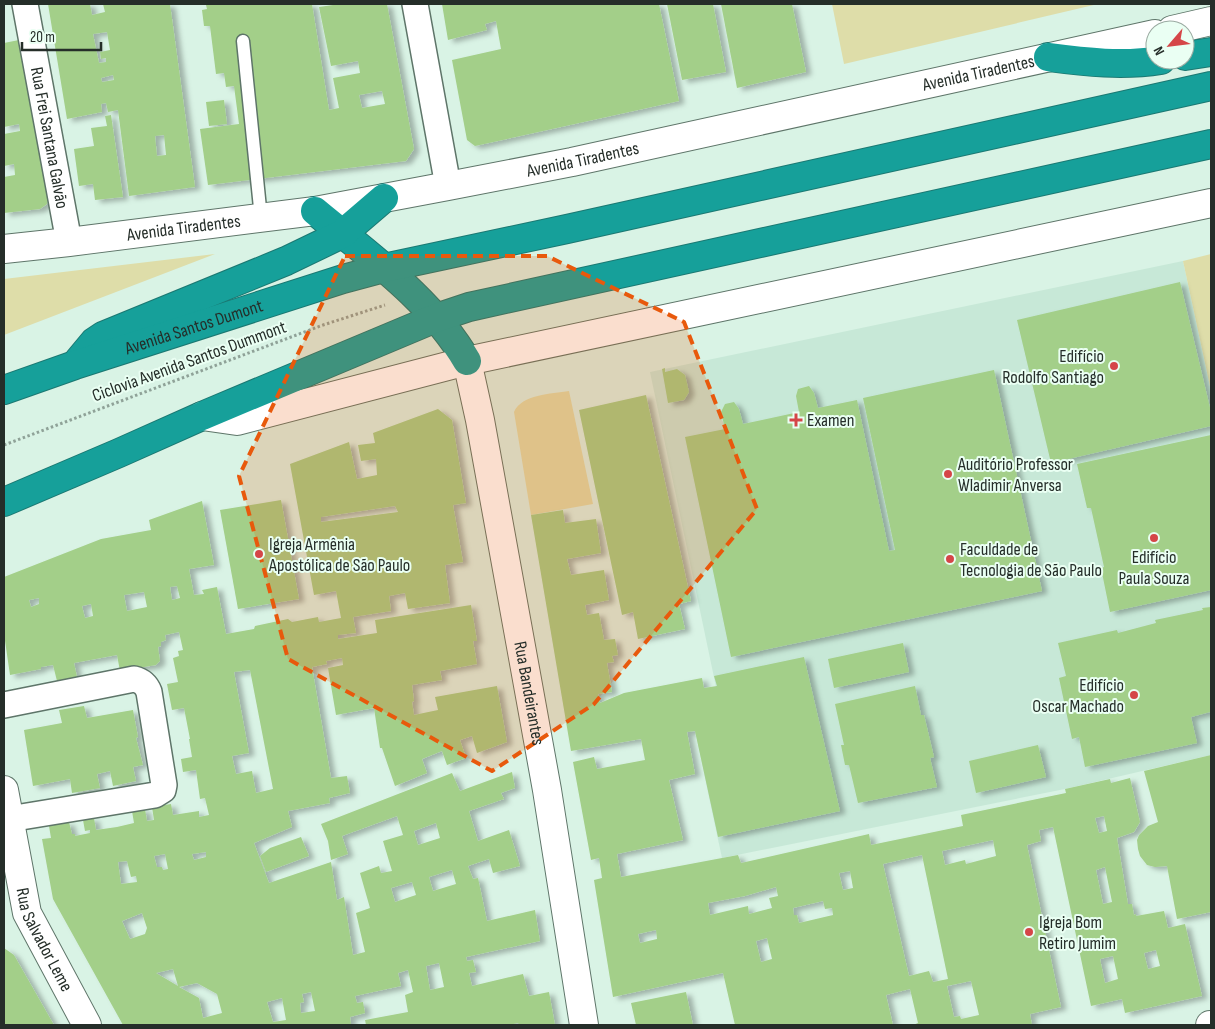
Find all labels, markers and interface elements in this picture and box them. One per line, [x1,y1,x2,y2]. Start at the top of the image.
scale bar [22,20,101,52]
north arrow [1145,20,1195,70]
text: 20 m [30,28,55,47]
text: N [1150,44,1168,58]
street label: Avenida Tiradentes [919,51,1036,96]
street label: Rua Frei Santana Galvão [26,65,73,210]
street label: Avenida Tiradentes [524,138,641,182]
street label: Avenida Tiradentes [125,210,242,246]
street label: Avenida Santos Dumont [121,295,266,360]
street label: Ciclovia Avenida Santos Dummont [89,316,289,406]
place label: Edifício Rodolfo Santiago [1002,346,1104,388]
marker: Edifício Rodolfo Santiago [1108,360,1120,372]
place label: Examen [807,410,854,431]
marker: Examen [789,413,803,427]
place label: Auditório Professor Wladimir Anversa [957,454,1073,496]
marker: Auditório Professor Wladimir Anversa [942,468,954,480]
marker: Edifício Paula Souza [1148,532,1160,544]
place label: Igreja Armênia Apostólica de São Paulo [268,534,410,576]
place label: Faculdade de Tecnologia de São Paulo [960,539,1102,581]
place label: Edifício Paula Souza [1118,547,1190,589]
marker: Igreja Armênia Apostólica de São Paulo [253,548,265,560]
marker: Faculdade de Tecnologia de São Paulo [944,553,956,565]
street label: Rua Bandeirantes [509,640,549,747]
place label: Edifício Oscar Machado [1032,675,1124,717]
marker: Edifício Oscar Machado [1128,689,1140,701]
street label: Rua Salvador Leme [11,886,77,995]
place label: Igreja Bom Retiro Jumim [1039,912,1116,954]
marker: Igreja Bom Retiro Jumim [1023,926,1035,938]

